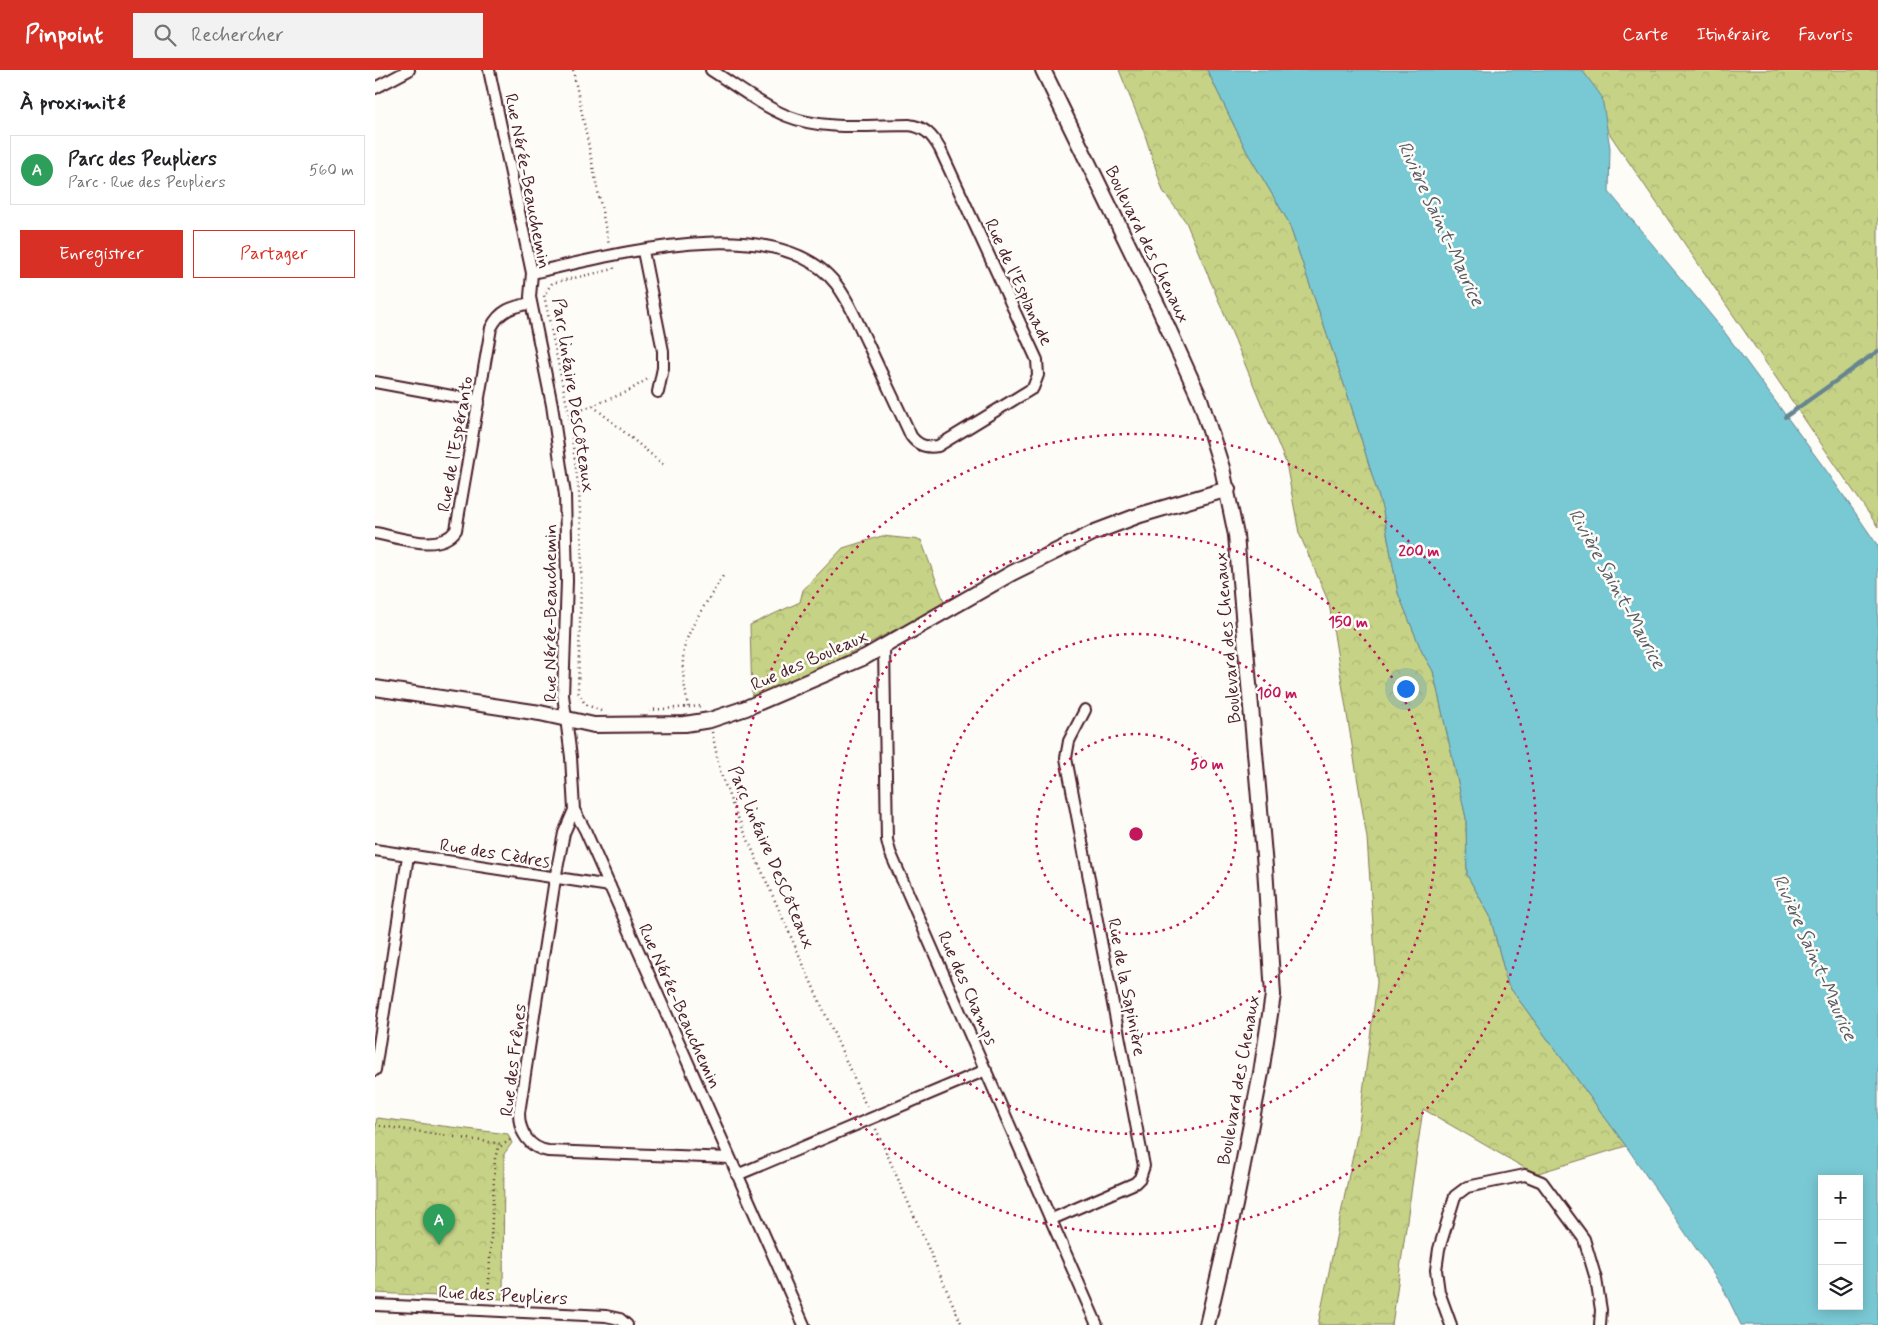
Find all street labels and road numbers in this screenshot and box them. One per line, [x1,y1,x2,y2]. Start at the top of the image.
street label: Rue Nérée-Beauchemin [498,91,556,271]
street label: Boulevard des Chenaux [1099,162,1196,327]
street label: Rue de l'Esplanade [978,215,1058,350]
street label: Parc linéaire DesCôteaux [546,296,600,494]
street label: Rue de l'Espéranto [432,374,480,514]
street label: Rue Nérée-Beauchemin [539,524,563,702]
street label: Boulevard des Chenaux [1209,551,1247,725]
street label: Rue des Bouleaux [747,624,872,697]
street label: Parc linéaire DesCôteaux [722,762,820,952]
street label: Rue des Cèdres [438,833,552,875]
street label: Rue de la Sapinière [1101,916,1151,1058]
street label: Rue Nérée-Beauchemin [632,920,726,1093]
street label: Rue des Champs [931,927,1003,1049]
street label: Boulevard des Chenaux [1212,993,1266,1167]
street label: Rue des Frênes [495,1002,533,1118]
street label: Rue des Peupliers [438,1281,568,1311]

